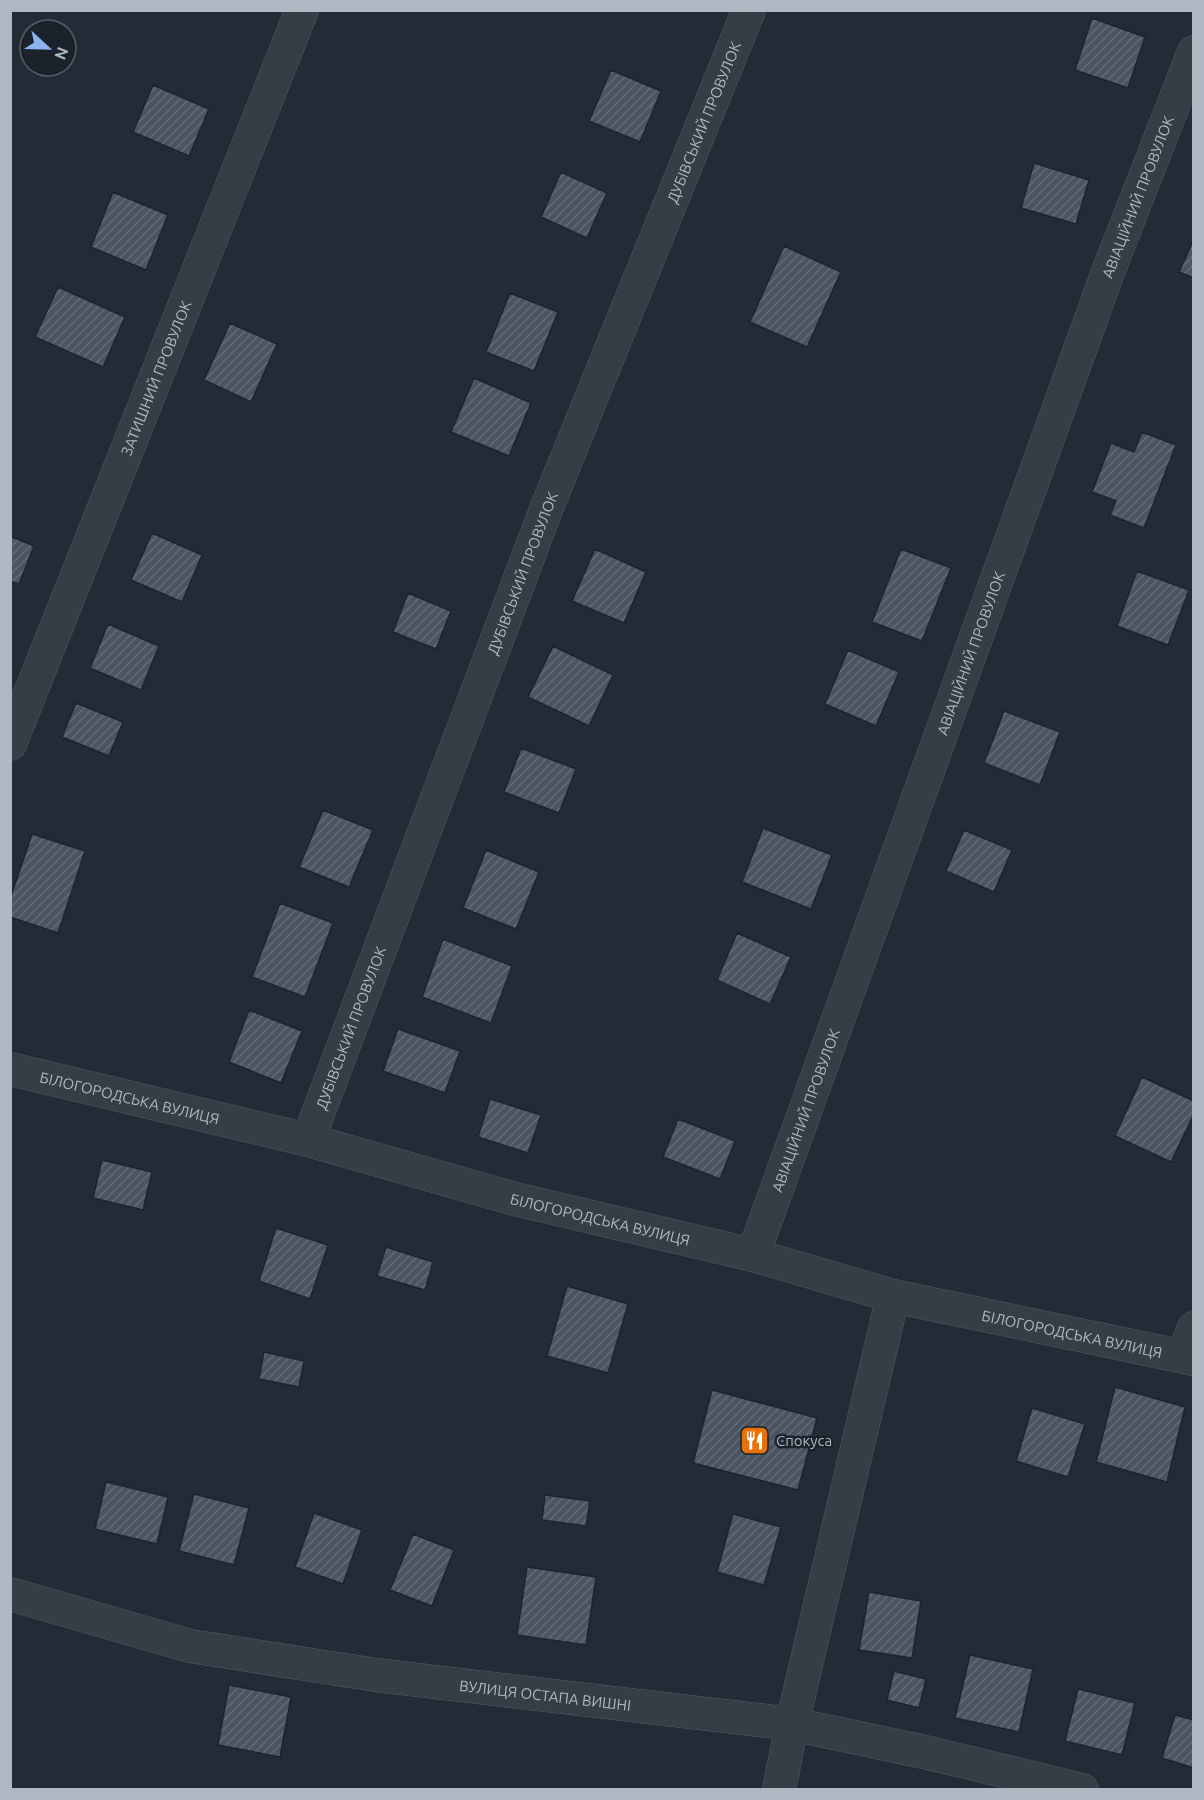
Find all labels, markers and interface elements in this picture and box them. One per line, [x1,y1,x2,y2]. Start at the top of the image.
north arrow [18,18,78,78]
street label: ДУБІВСЬКИЙ ПРОВУЛОК [663,39,744,206]
text: N [51,45,72,63]
street label: АВІАЦІЙНИЙ ПРОВУЛОК [1098,113,1177,280]
street label: ЗАТИШНИЙ ПРОВУЛОК [117,298,194,458]
street label: ДУБІВСЬКИЙ ПРОВУЛОК [484,489,561,657]
street label: АВІАЦІЙНИЙ ПРОВУЛОК [933,569,1008,737]
street label: ДУБІВСЬКИЙ ПРОВУЛОК [312,944,389,1112]
street label: АВІАЦІЙНИЙ ПРОВУЛОК [768,1026,843,1194]
street label: БІЛОГОРОДСЬКА ВУЛИЦЯ [38,1068,221,1127]
street label: БІЛОГОРОДСЬКА ВУЛИЦЯ [509,1190,692,1248]
street label: БІЛОГОРОДСЬКА ВУЛИЦЯ [980,1306,1164,1361]
restaurant icon: Спокуса [739,1424,771,1456]
place label: Спокуса [776,1432,832,1449]
street label: ВУЛИЦЯ ОСТАПА ВИШНІ [458,1676,632,1713]

